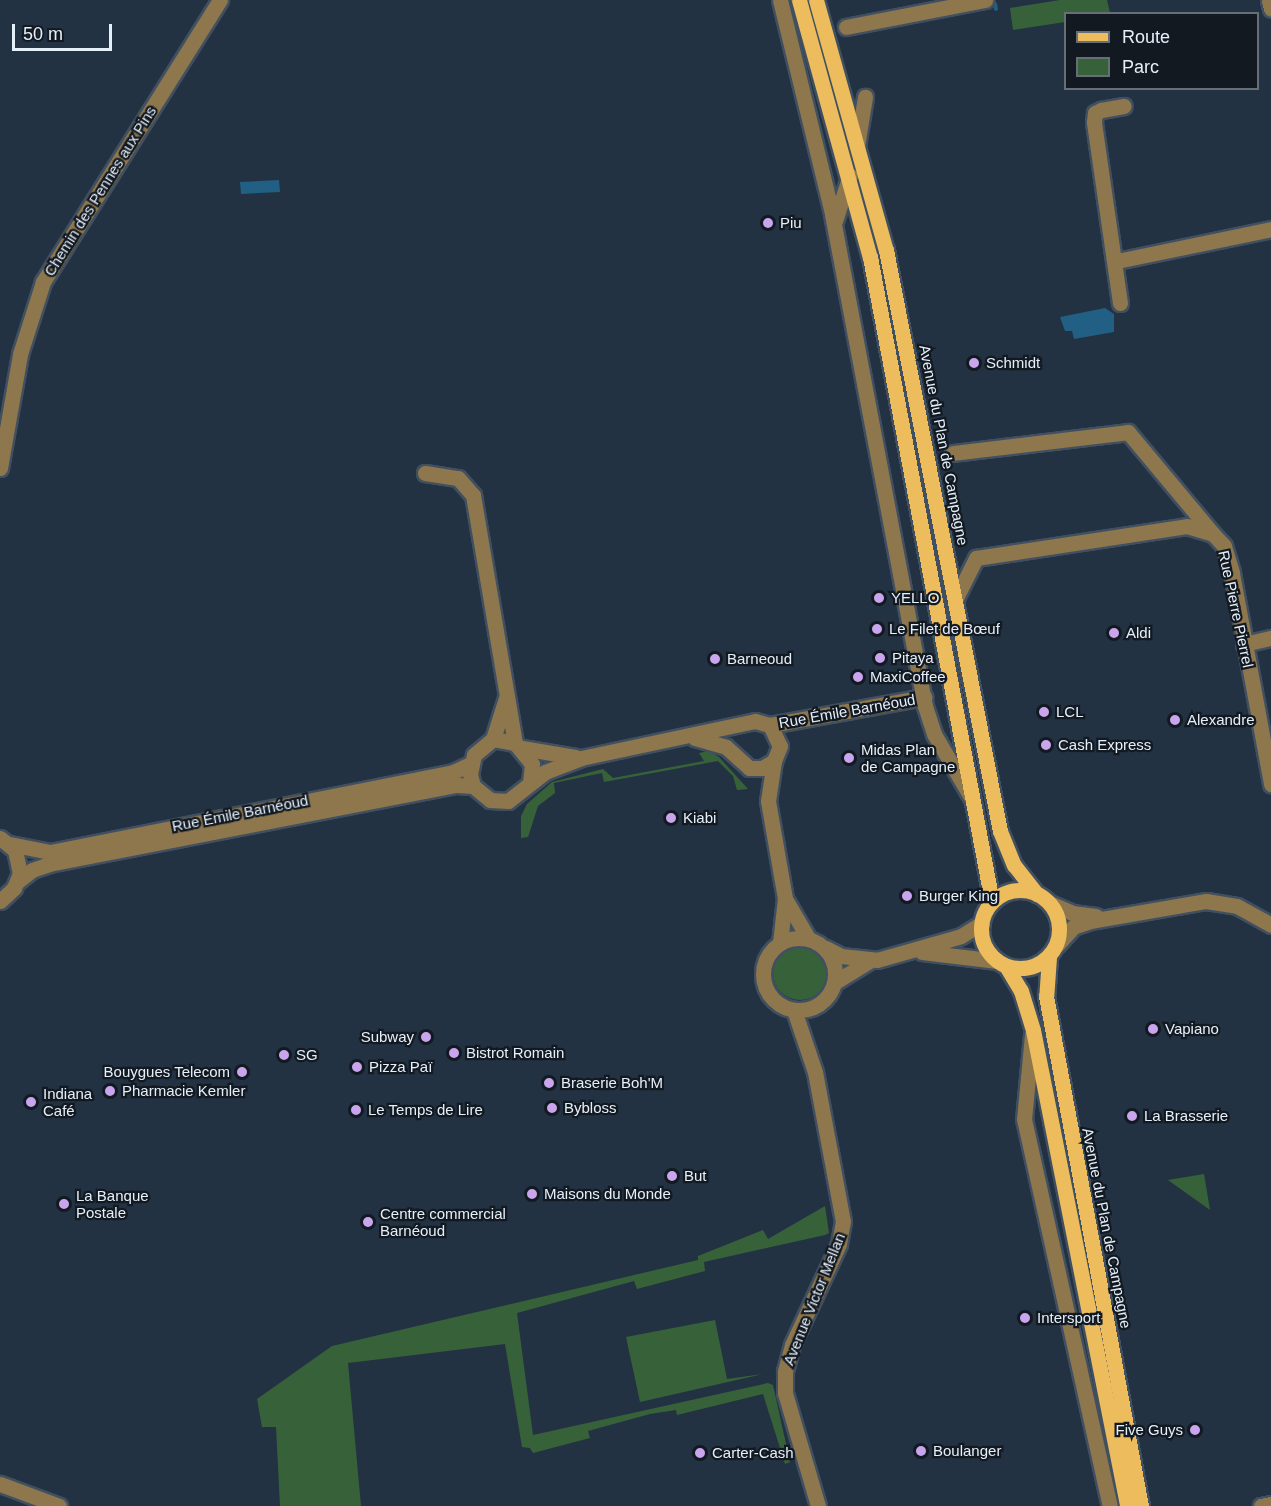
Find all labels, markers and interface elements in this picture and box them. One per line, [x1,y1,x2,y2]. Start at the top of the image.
scale bar [15,12,116,50]
legend [1064,12,1259,90]
text: 50 m [23,24,63,44]
text: Route [1122,27,1170,47]
text: Parc [1122,57,1159,77]
street label: Chemin des Pennes aux Pins [40,103,160,279]
place label: Piu [780,214,802,232]
marker: Piu [761,216,775,230]
street label: Avenue du Plan de Campagne [916,343,972,547]
place label: Schmidt [986,354,1040,372]
marker: Schmidt [967,356,981,370]
street label: Rue Pierre Pierrel [1215,549,1257,669]
place label: YELLO [891,589,939,607]
marker: YELLO [872,591,886,605]
place label: Le Filet de Bœuf [889,620,1000,638]
marker: Le Filet de Bœuf [870,622,884,636]
place label: Aldi [1126,624,1151,642]
marker: Aldi [1107,626,1121,640]
place label: Pitaya [892,649,934,667]
place label: Barneoud [727,650,792,668]
marker: Pitaya [873,651,887,665]
marker: Barneoud [708,652,722,666]
place label: MaxiCoffee [870,668,946,686]
marker: MaxiCoffee [851,670,865,684]
street label: Rue Émile Barnéoud [777,690,917,732]
place label: LCL [1056,703,1084,721]
marker: LCL [1037,705,1051,719]
place label: Alexandre [1187,711,1255,729]
marker: Alexandre [1168,713,1182,727]
place label: Cash Express [1058,736,1151,754]
marker: Cash Express [1039,738,1053,752]
place label: Midas Plan de Campagne [861,740,955,775]
marker: Midas Plan de Campagne [842,751,856,765]
street label: Rue Émile Barnéoud [170,791,310,835]
place label: Kiabi [683,809,716,827]
marker: Kiabi [664,811,678,825]
place label: Burger King [919,887,998,905]
marker: Burger King [900,889,914,903]
place label: Vapiano [1165,1020,1219,1038]
marker: Vapiano [1146,1022,1160,1036]
place label: Subway [361,1028,414,1046]
marker: Subway [419,1030,433,1044]
place label: Bistrot Romain [466,1044,564,1062]
place label: SG [296,1046,318,1064]
marker: Bistrot Romain [447,1046,461,1060]
marker: SG [277,1048,291,1062]
place label: Pizza Paï [369,1058,432,1076]
marker: Pizza Paï [350,1060,364,1074]
place label: Bouygues Telecom [103,1063,230,1081]
marker: Bouygues Telecom [235,1065,249,1079]
place label: Braserie Boh'M [561,1074,663,1092]
marker: Braserie Boh'M [542,1076,556,1090]
place label: Pharmacie Kemler [122,1082,245,1100]
place label: Indiana Café [43,1084,92,1119]
marker: Pharmacie Kemler [103,1084,117,1098]
marker: Indiana Café [24,1095,38,1109]
place label: Bybloss [564,1099,617,1117]
place label: Le Temps de Lire [368,1101,483,1119]
marker: Bybloss [545,1101,559,1115]
marker: Le Temps de Lire [349,1103,363,1117]
place label: La Brasserie [1144,1107,1228,1125]
marker: La Brasserie [1125,1109,1139,1123]
street label: Avenue du Plan de Campagne [1079,1126,1135,1330]
place label: But [684,1167,707,1185]
marker: But [665,1169,679,1183]
place label: Maisons du Monde [544,1185,671,1203]
place label: La Banque Postale [76,1186,149,1221]
marker: Maisons du Monde [525,1187,539,1201]
marker: La Banque Postale [57,1197,71,1211]
place label: Centre commercial Barnéoud [380,1204,506,1239]
marker: Centre commercial Barnéoud [361,1215,375,1229]
street label: Avenue Victor Mellan [779,1230,849,1368]
place label: Intersport [1037,1309,1100,1327]
marker: Intersport [1018,1311,1032,1325]
place label: Five Guys [1115,1421,1183,1439]
marker: Five Guys [1188,1423,1202,1437]
place label: Boulanger [933,1442,1001,1460]
place label: Carter-Cash [712,1444,794,1462]
marker: Boulanger [914,1444,928,1458]
marker: Carter-Cash [693,1446,707,1460]

